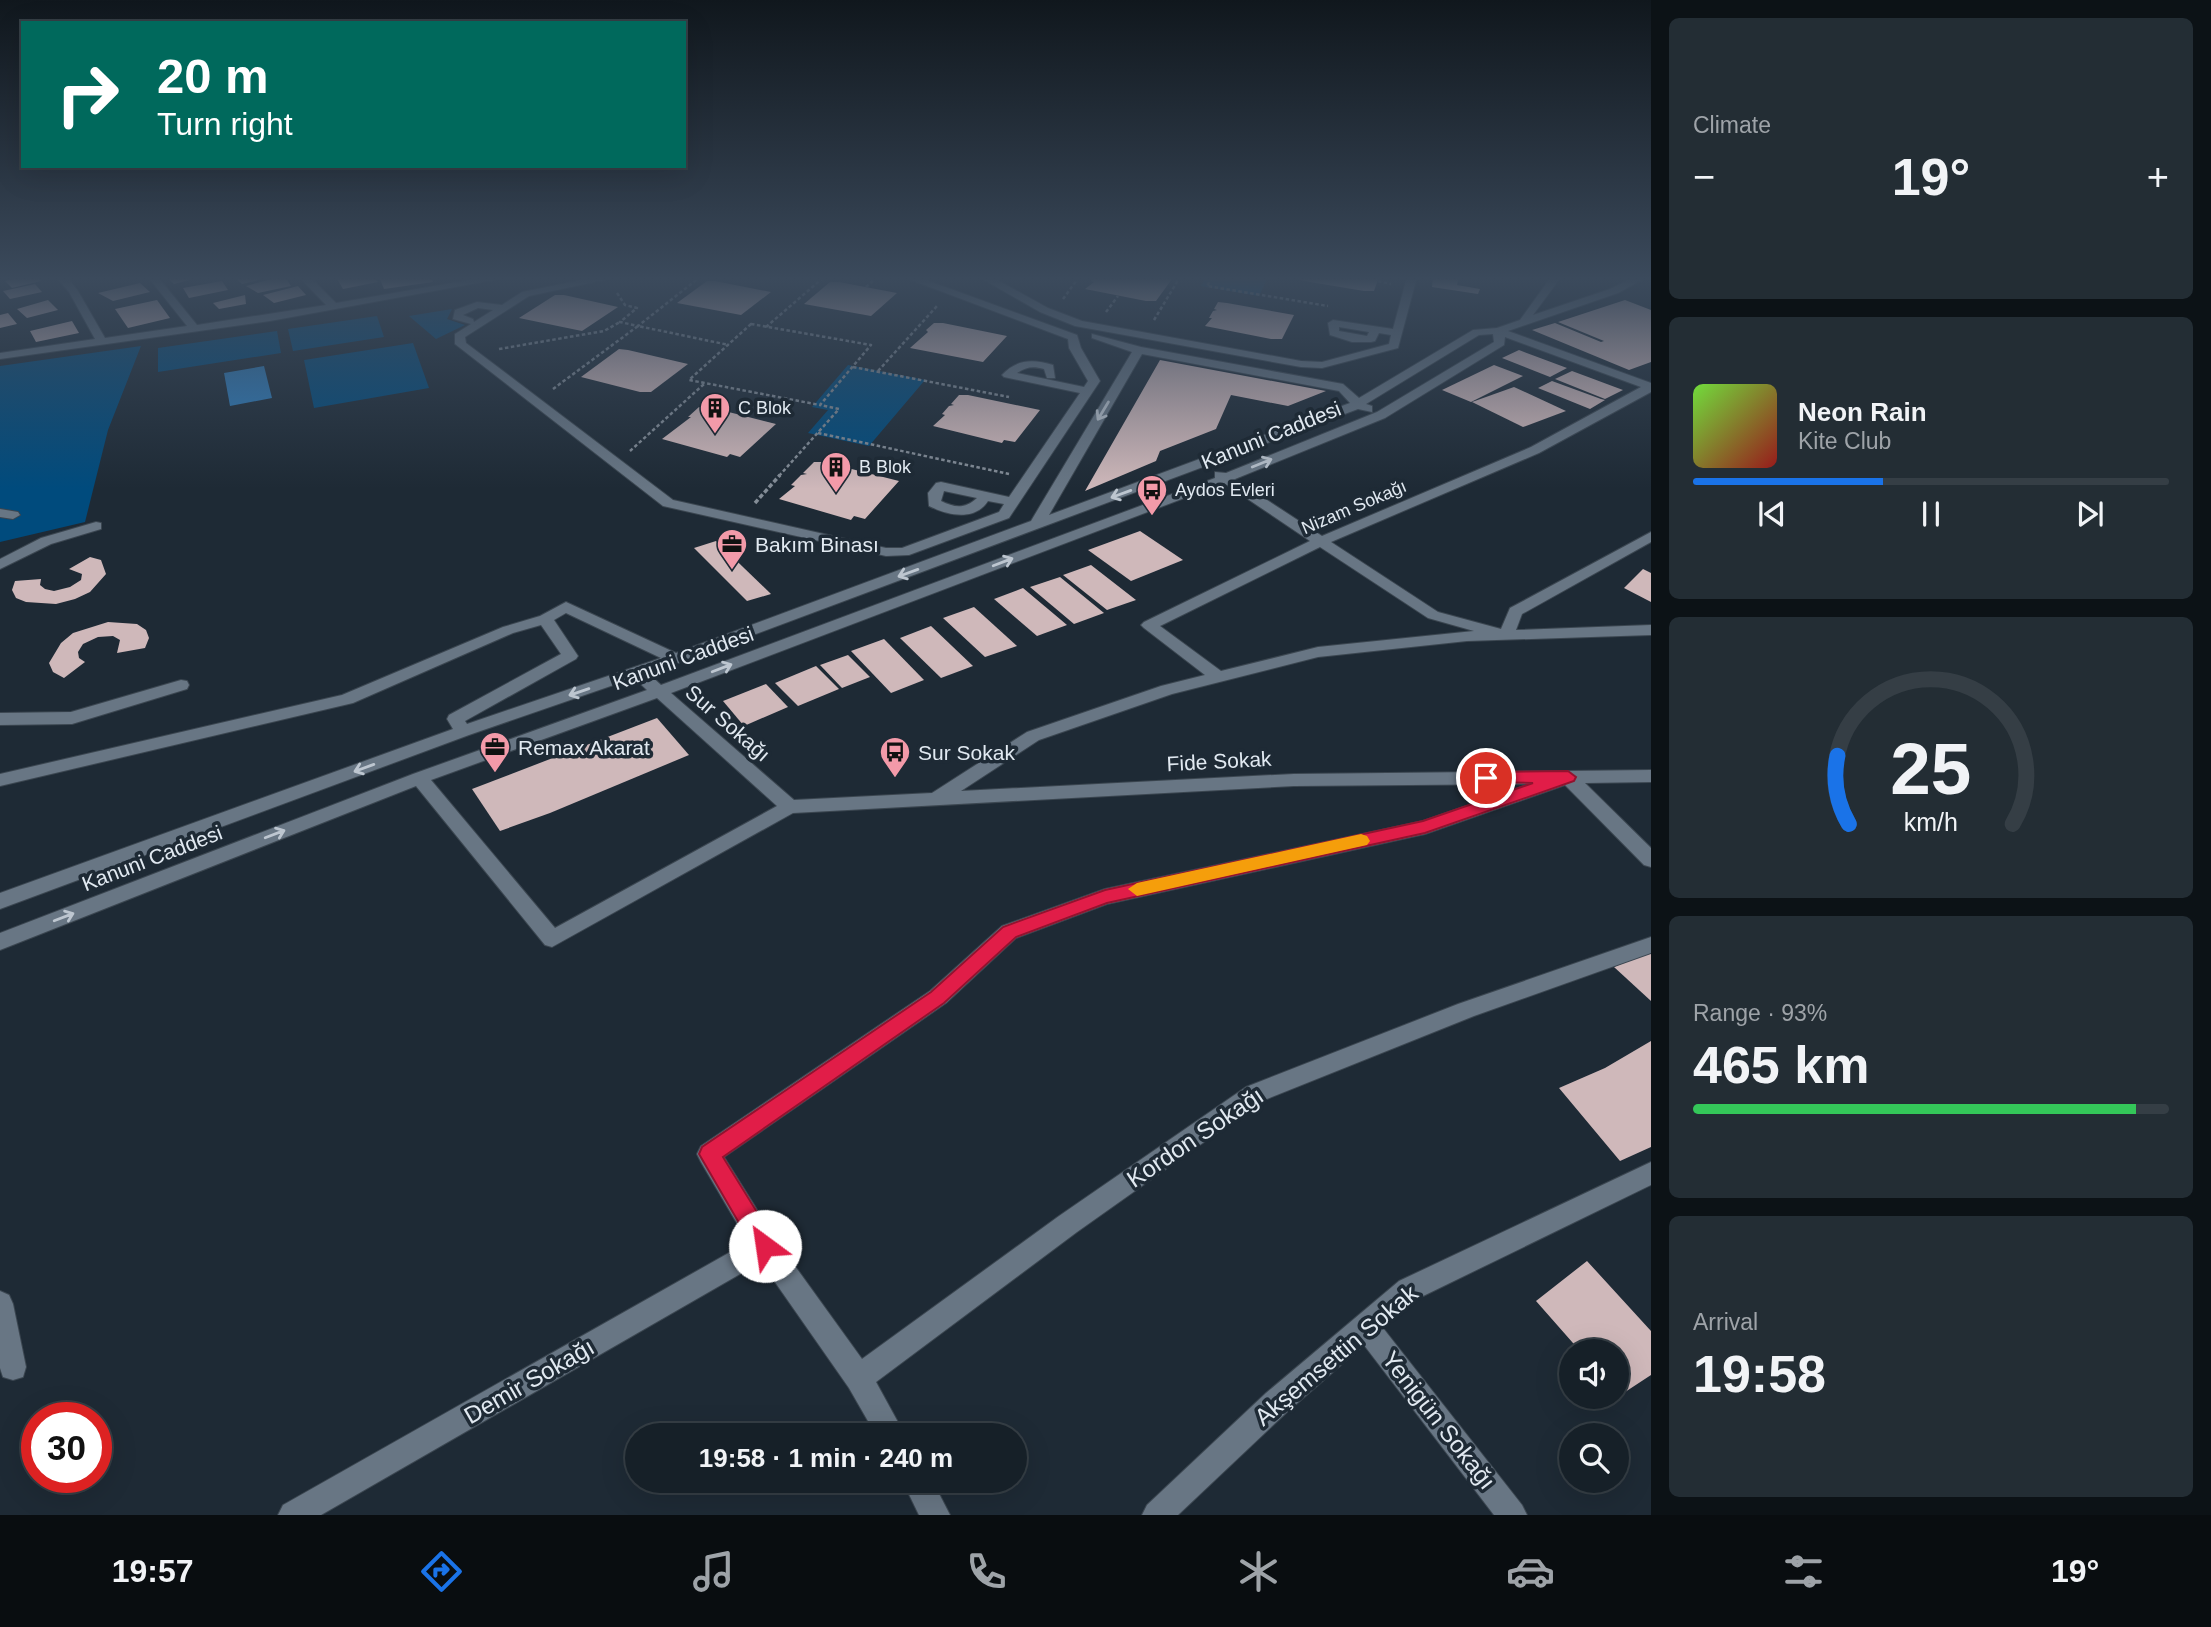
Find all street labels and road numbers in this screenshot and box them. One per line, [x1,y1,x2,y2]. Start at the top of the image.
street label: Kanuni Caddesi [1198,397,1344,473]
street label: Nizam Sokağı [1299,476,1409,538]
street label: Kanuni Caddesi [609,622,757,694]
street label: Sur Sokağı [681,680,775,766]
street label: Fide Sokak [1166,747,1273,775]
street label: Kanuni Caddesi [79,821,225,895]
street label: Kordon Sokağı [1122,1081,1268,1193]
street label: Akşemsettin Sokak [1249,1278,1424,1431]
street label: Demir Sokağı [459,1333,599,1429]
street label: Yenigün Sokağı [1377,1346,1501,1494]

